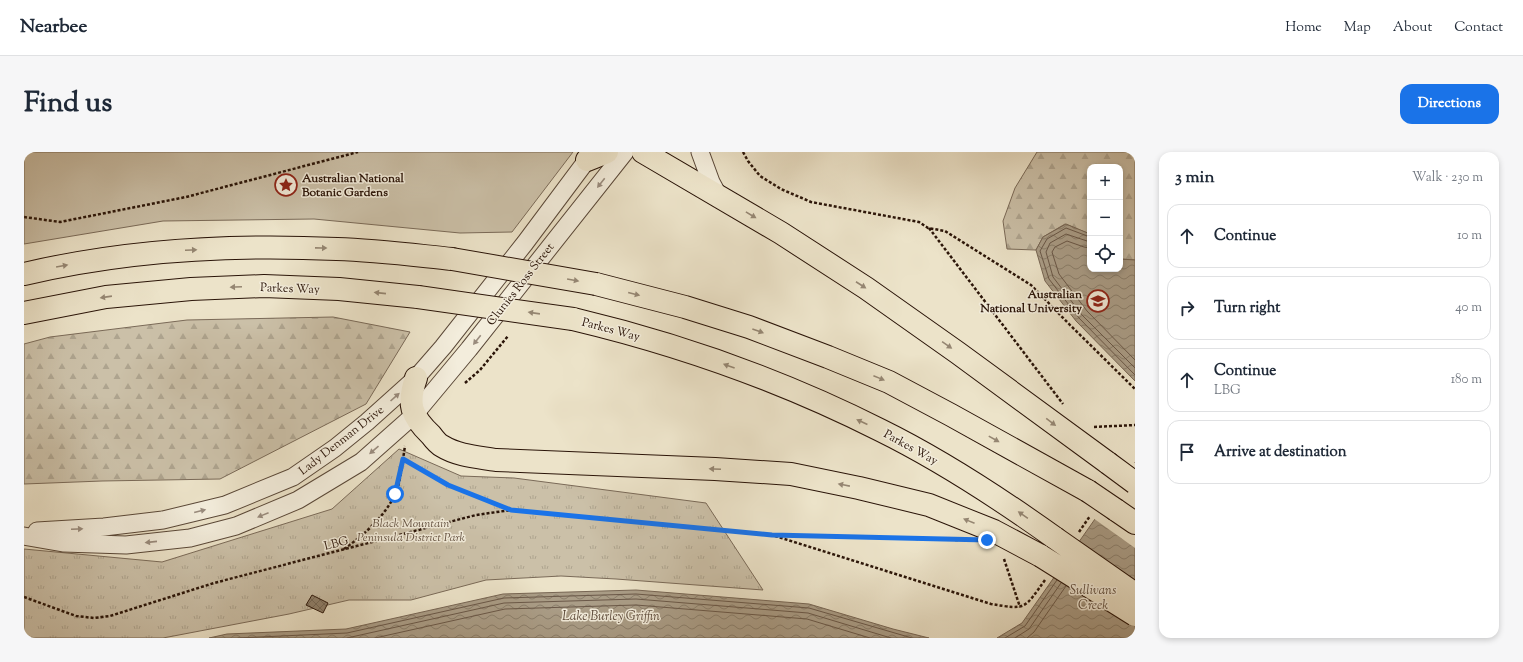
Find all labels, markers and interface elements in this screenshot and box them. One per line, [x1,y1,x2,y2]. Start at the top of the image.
text: Nearbee [20,14,87,41]
text: Home [1285,18,1322,38]
text: Map [1344,18,1371,38]
text: About [1393,18,1432,38]
text: Contact [1454,18,1503,38]
text: Find us [24,84,112,124]
button: Directions [1400,84,1499,124]
map controls [1087,164,1123,272]
button: + [1087,164,1123,200]
text: 3 min [1175,166,1214,190]
text: Walk · 230 m [1412,169,1483,187]
place label: Australian National Botanic Gardens [301,170,405,202]
place icon: Australian National Botanic Gardens [273,172,299,198]
one-way arrow [596,177,605,188]
button: − [1087,200,1123,236]
one-way arrow [745,212,757,219]
icon: ahead [1176,225,1198,247]
text: Continue [1214,226,1276,247]
text: 10 m [1457,227,1482,245]
button: locate [1087,236,1123,272]
street label: Clunies Ross Street [483,239,559,330]
one-way arrow [315,245,328,251]
one-way arrow [185,246,197,253]
one-way arrow [56,263,68,269]
one-way arrow [567,277,579,283]
street label: Parkes Way [260,279,320,299]
one-way arrow [856,281,866,289]
one-way arrow [229,284,242,290]
place label: Australian National University [979,286,1083,318]
school or university icon: Australian National University [1085,288,1111,314]
one-way arrow [374,290,386,297]
one-way arrow [628,291,640,297]
one-way arrow [100,294,112,300]
icon: right [1176,297,1198,319]
text: Turn right [1214,298,1280,319]
text: 40 m [1455,299,1482,317]
one-way arrow [528,310,540,316]
street label: Parkes Way [580,314,642,346]
one-way arrow [753,328,765,334]
one-way arrow [472,334,481,345]
one-way arrow [942,341,952,349]
text: Continue [1214,361,1276,382]
one-way arrow [723,363,735,369]
icon: ahead [1176,369,1198,391]
text: 180 m [1451,371,1482,389]
one-way arrow [874,375,885,381]
text: LBG [1214,382,1241,400]
one-way arrow [389,393,400,402]
street label: Lady Denman Drive [295,401,388,480]
one-way arrow [1046,418,1057,426]
one-way arrow [857,419,868,425]
street label: Parkes Way [880,426,941,470]
one-way arrow [988,435,1000,442]
icon: arrive [1176,441,1198,463]
text: Arrive at destination [1214,442,1347,463]
one-way arrow [369,445,380,454]
one-way arrow [709,465,721,472]
one-way arrow [838,481,850,487]
route start [386,485,404,503]
one-way arrow [194,507,207,513]
one-way arrow [1018,511,1028,519]
one-way arrow [256,512,268,518]
park label: Black Mountain Peninsula District Park [357,515,466,547]
one-way arrow [962,517,974,523]
one-way arrow [71,526,84,532]
route end [978,531,996,549]
street label: LBG [322,532,351,556]
one-way arrow [145,539,157,546]
water label: Sullivans Creek [1070,582,1116,615]
water label: Lake Burley Griffin [562,608,660,626]

